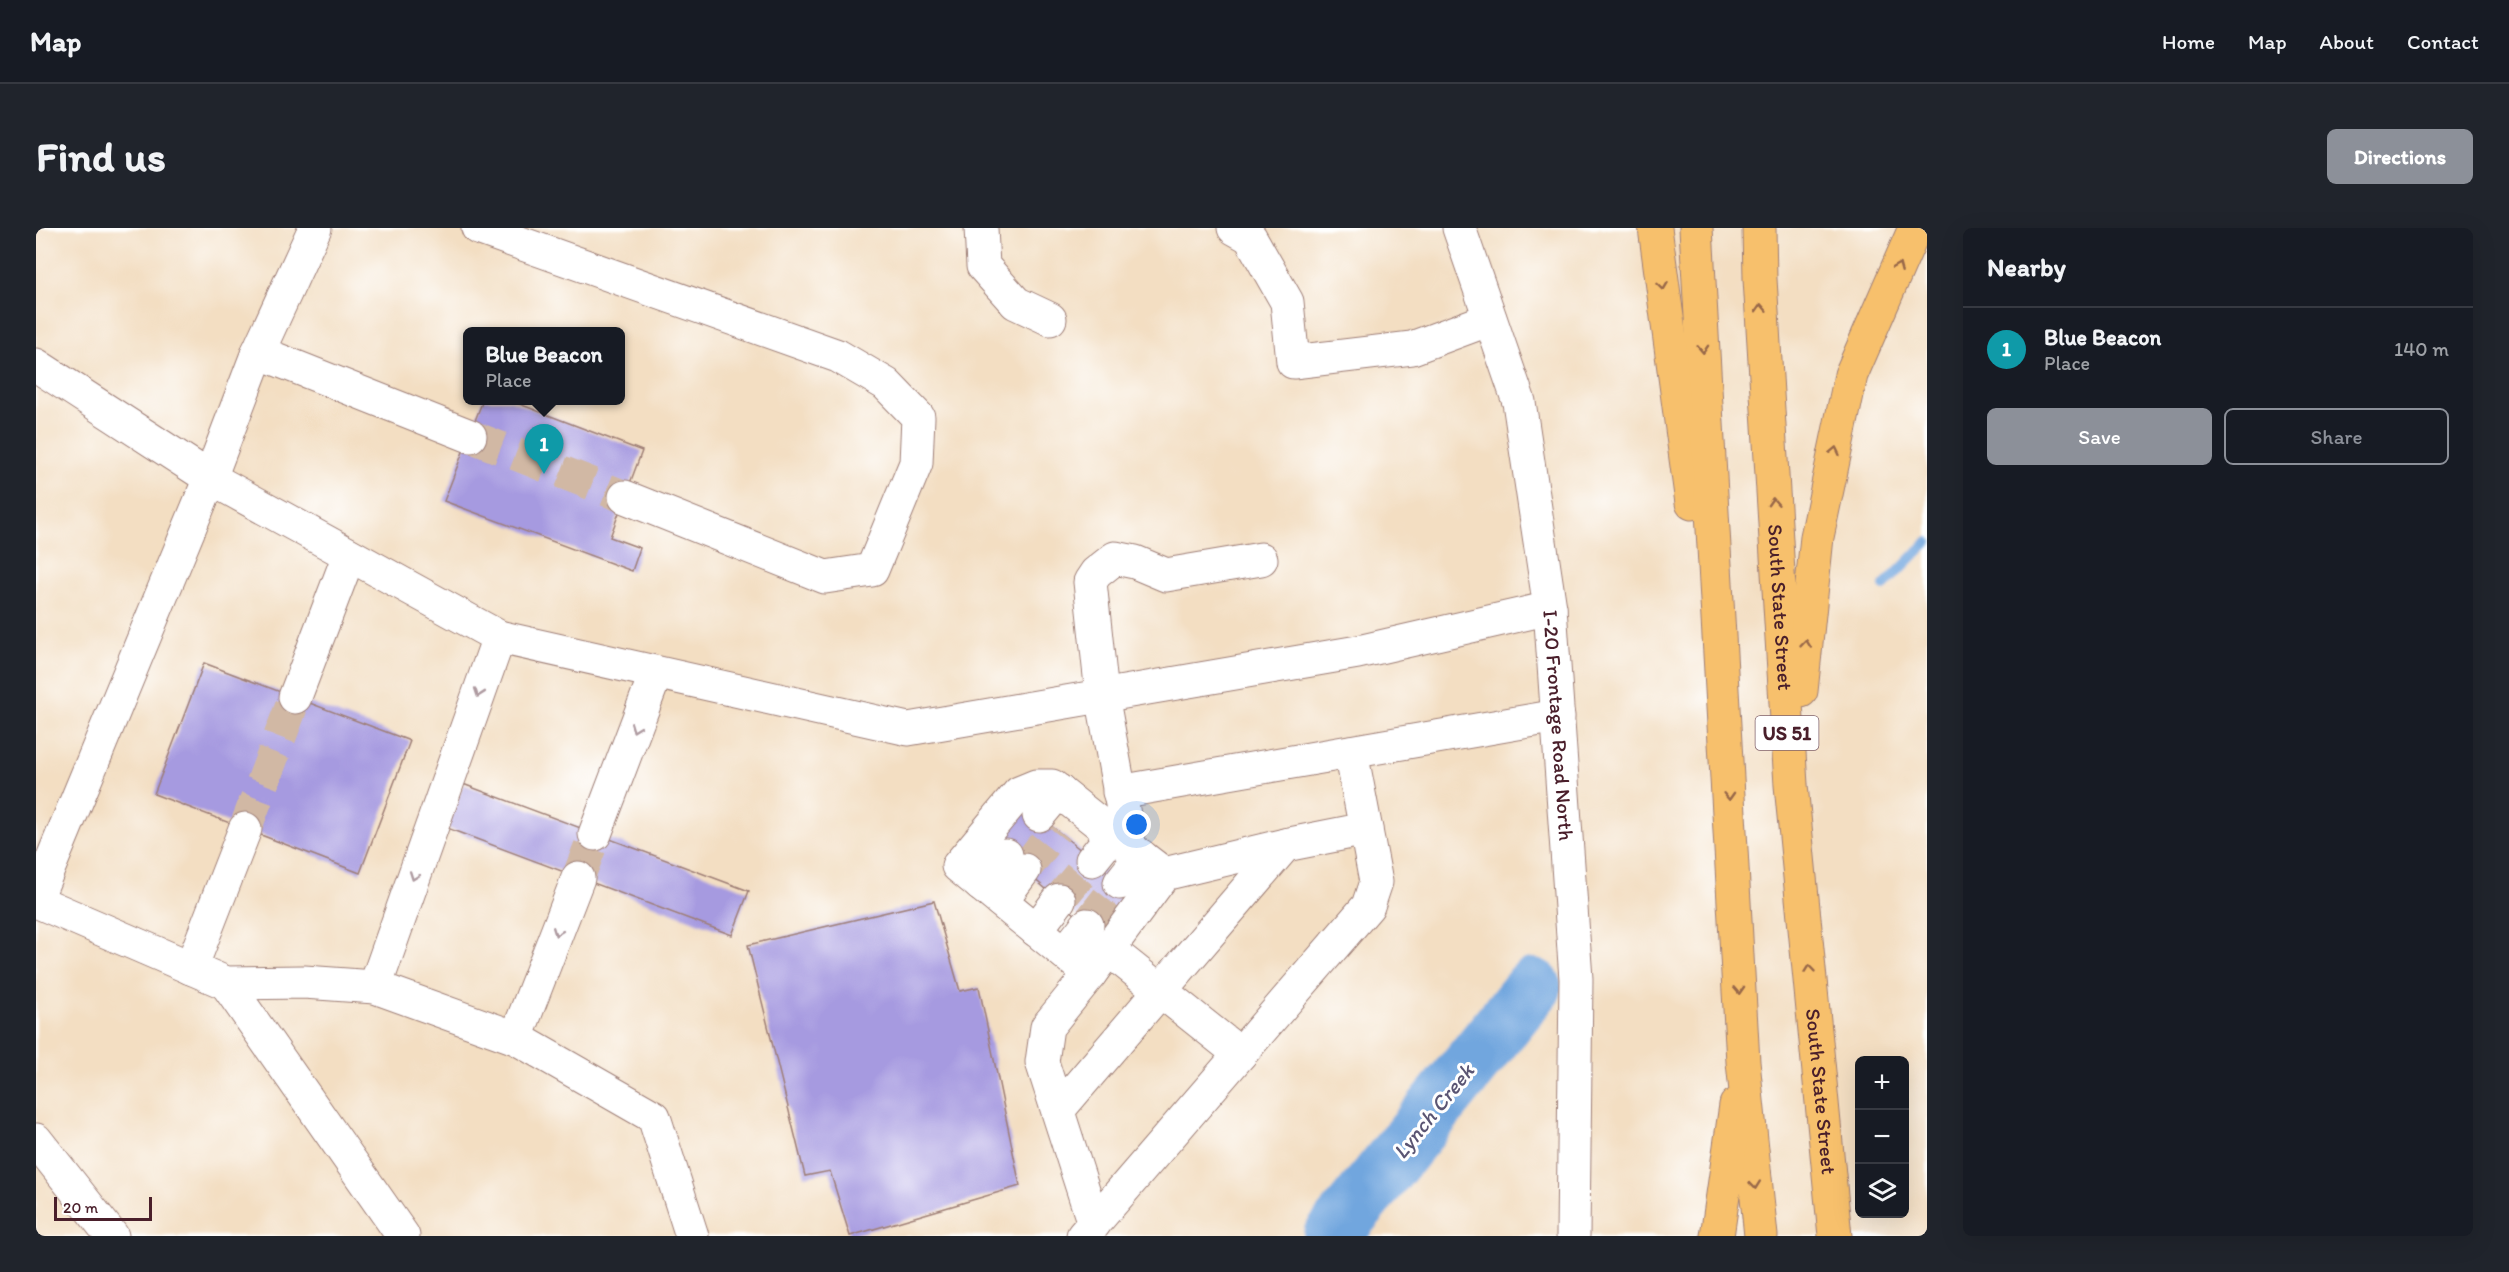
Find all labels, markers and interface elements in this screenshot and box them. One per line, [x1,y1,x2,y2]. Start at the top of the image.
text: Map [30,24,81,58]
text: Home [2162,29,2215,54]
text: Map [2248,29,2287,54]
text: About [2320,29,2374,54]
text: Contact [2407,29,2479,54]
button: Directions [2327,129,2473,184]
text: Find us [36,131,166,182]
text: Nearby [1987,251,2066,283]
one-way arrow [1890,263,1902,274]
one-way arrow [1656,281,1668,291]
one-way arrow [1755,303,1768,312]
text: Blue Beacon [2044,324,2161,351]
popup [463,327,625,405]
text: 1 [2002,337,2011,361]
text: 140 m [2394,337,2449,361]
text: Blue Beacon [485,341,603,368]
one-way arrow [1697,345,1710,354]
text: Place [2044,351,2090,375]
text: Place [485,368,532,392]
button: Save [1987,408,2212,465]
button: Share [2224,408,2449,465]
pin: 1 [524,424,564,474]
one-way arrow [1828,446,1841,456]
one-way arrow [1767,498,1780,507]
street label: South State Street [1763,523,1798,691]
street label: I-20 Frontage Road North [1538,609,1579,842]
one-way arrow [1799,639,1811,648]
one-way arrow [474,687,487,697]
road number: US 51 [1756,716,1818,750]
one-way arrow [630,721,642,732]
one-way arrow [1722,791,1735,800]
your location [1122,810,1151,839]
one-way arrow [409,870,422,881]
one-way arrow [552,926,564,937]
one-way arrow [1803,964,1816,973]
one-way arrow [1733,986,1746,995]
street label: South State Street [1801,1007,1842,1176]
map controls [1855,1056,1909,1218]
button: + [1855,1056,1909,1110]
water label: Lynch Creek [1387,1057,1481,1164]
button: − [1855,1110,1909,1164]
button: layers [1855,1164,1909,1218]
one-way arrow [1749,1180,1761,1189]
scale bar [54,1194,152,1222]
text: 20 m [63,1198,98,1217]

